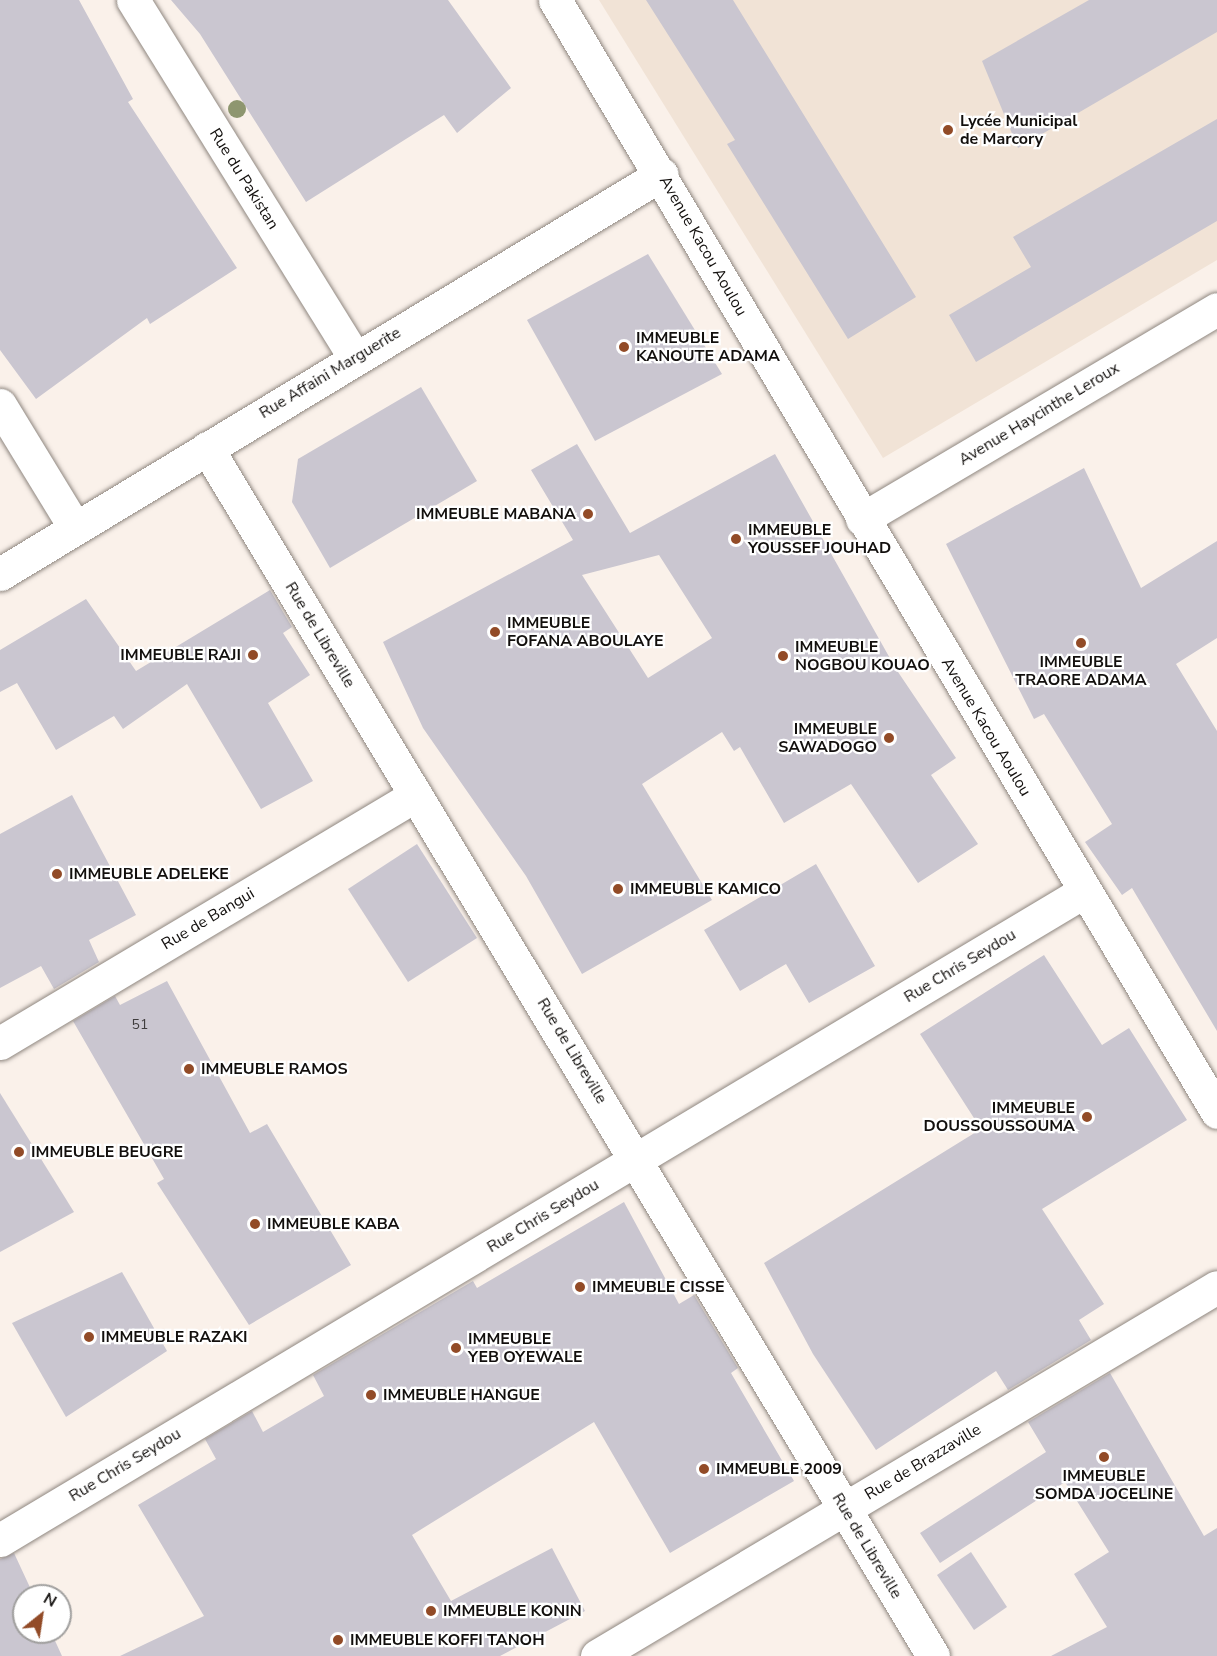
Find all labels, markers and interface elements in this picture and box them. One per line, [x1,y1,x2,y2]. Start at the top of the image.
place label: Lycée Municipal de Marcory [960,111,1077,149]
marker: Lycée Municipal de Marcory [941,123,955,137]
street label: Rue du Pakistan [205,125,283,233]
street label: Avenue Kacou Aoulou [655,173,751,319]
street label: Rue Affaini Marguerite [256,323,404,423]
place label: IMMEUBLE KANOUTE ADAMA [636,328,780,366]
marker: IMMEUBLE KANOUTE ADAMA [617,340,631,354]
street label: Avenue Haycinthe Leroux [955,358,1123,470]
place label: IMMEUBLE MABANA [416,504,576,524]
marker: IMMEUBLE MABANA [581,507,595,521]
place label: IMMEUBLE YOUSSEF JOUHAD [748,520,891,558]
marker: IMMEUBLE YOUSSEF JOUHAD [729,532,743,546]
street label: Rue de Libreville [281,579,359,691]
place label: IMMEUBLE FOFANA ABOULAYE [507,613,663,651]
marker: IMMEUBLE FOFANA ABOULAYE [488,625,502,639]
marker: IMMEUBLE TRAORE ADAMA [1074,636,1088,650]
place label: IMMEUBLE NOGBOU KOUAO [795,637,930,675]
place label: IMMEUBLE RAJI [120,645,241,665]
marker: IMMEUBLE RAJI [246,648,260,662]
marker: IMMEUBLE NOGBOU KOUAO [776,649,790,663]
place label: IMMEUBLE TRAORE ADAMA [1015,652,1147,690]
street label: Avenue Kacou Aoulou [937,654,1035,800]
place label: IMMEUBLE SAWADOGO [778,719,877,757]
marker: IMMEUBLE SAWADOGO [882,731,896,745]
place label: IMMEUBLE ADELEKE [69,864,229,884]
marker: IMMEUBLE ADELEKE [50,867,64,881]
place label: IMMEUBLE KAMICO [630,879,781,899]
marker: IMMEUBLE KAMICO [611,882,625,896]
street label: Rue de Bangui [158,884,258,954]
street label: Rue Chris Seydou [901,925,1019,1007]
street label: Rue de Libreville [533,995,611,1107]
house number: 51 [132,1017,148,1033]
place label: IMMEUBLE RAMOS [201,1059,348,1079]
marker: IMMEUBLE RAMOS [182,1062,196,1076]
place label: IMMEUBLE DOUSSOUSSOUMA [924,1098,1075,1136]
marker: IMMEUBLE DOUSSOUSSOUMA [1080,1110,1094,1124]
place label: IMMEUBLE BEUGRE [31,1142,183,1162]
marker: IMMEUBLE BEUGRE [12,1145,26,1159]
street label: Rue Chris Seydou [484,1175,602,1257]
place label: IMMEUBLE KABA [267,1214,399,1234]
marker: IMMEUBLE KABA [248,1217,262,1231]
place label: IMMEUBLE CISSE [592,1277,725,1297]
marker: IMMEUBLE CISSE [573,1280,587,1294]
place label: IMMEUBLE RAZAKI [101,1327,248,1347]
place label: IMMEUBLE YEB OYEWALE [468,1329,582,1367]
marker: IMMEUBLE RAZAKI [82,1330,96,1344]
marker: IMMEUBLE YEB OYEWALE [449,1341,463,1355]
place label: IMMEUBLE HANGUE [383,1385,540,1405]
marker: IMMEUBLE HANGUE [364,1388,378,1402]
street label: Rue de Brazzaville [861,1420,985,1504]
street label: Rue Chris Seydou [66,1424,184,1506]
marker: IMMEUBLE SOMDA JOCELINE [1097,1450,1111,1464]
place label: IMMEUBLE 2009 [716,1459,842,1479]
marker: IMMEUBLE 2009 [697,1462,711,1476]
place label: IMMEUBLE SOMDA JOCELINE [1035,1466,1173,1504]
street label: Rue de Libreville [828,1490,906,1602]
north arrow [12,1584,72,1644]
text: N [39,1588,61,1613]
place label: IMMEUBLE KONIN [443,1601,582,1621]
marker: IMMEUBLE KONIN [424,1604,438,1618]
place label: IMMEUBLE KOFFI TANOH [350,1630,545,1650]
marker: IMMEUBLE KOFFI TANOH [331,1633,345,1647]

